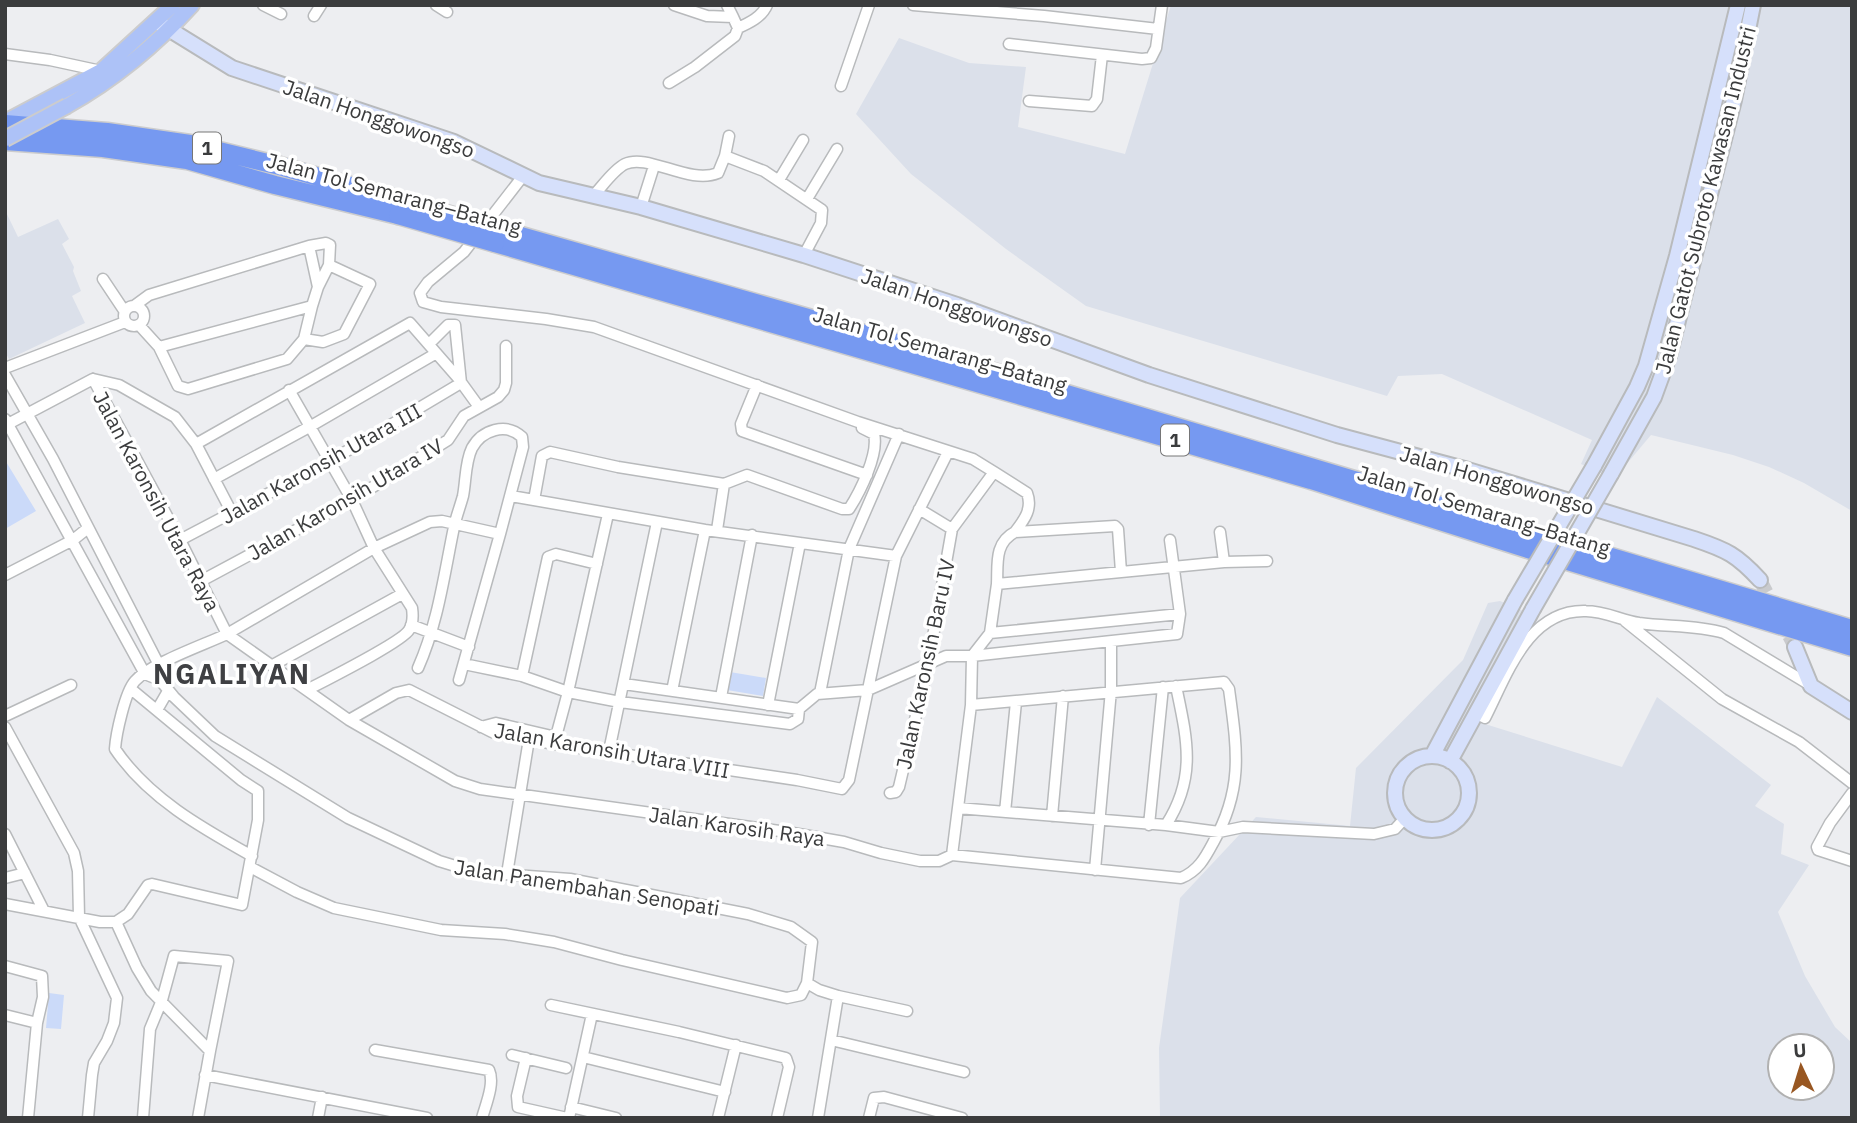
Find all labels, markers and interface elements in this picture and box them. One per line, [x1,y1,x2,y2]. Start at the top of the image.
street label: Jalan Gatot Subroto Kawasan Industri [1648,23,1762,377]
street label: Jalan Honggowongso [280,72,478,164]
road number: 1 [193,132,221,164]
street label: Jalan Tol Semarang–Batang [263,145,525,241]
street label: Jalan Honggowongso [858,261,1056,353]
street label: Jalan Tol Semarang–Batang [810,299,1070,399]
street label: Jalan Karonsih Utara Raya [87,386,227,616]
street label: Jalan Karonsih Utara III [216,396,426,530]
road number: 1 [1161,424,1189,456]
street label: Jalan Karonsih Utara IV [242,431,448,566]
street label: Jalan Honggowongso [1397,439,1597,521]
street label: Jalan Tol Semarang–Batang [1354,458,1614,562]
street label: Jalan Karonsih Baru IV [889,556,961,772]
district label: NGALIYAN [153,655,311,692]
street label: Jalan Karonsih Utara VIII [492,716,732,784]
street label: Jalan Karosih Raya [647,800,827,852]
street label: Jalan Panembahan Senopati [452,852,722,922]
north arrow [1766,1032,1836,1102]
text: U [1792,1038,1807,1062]

